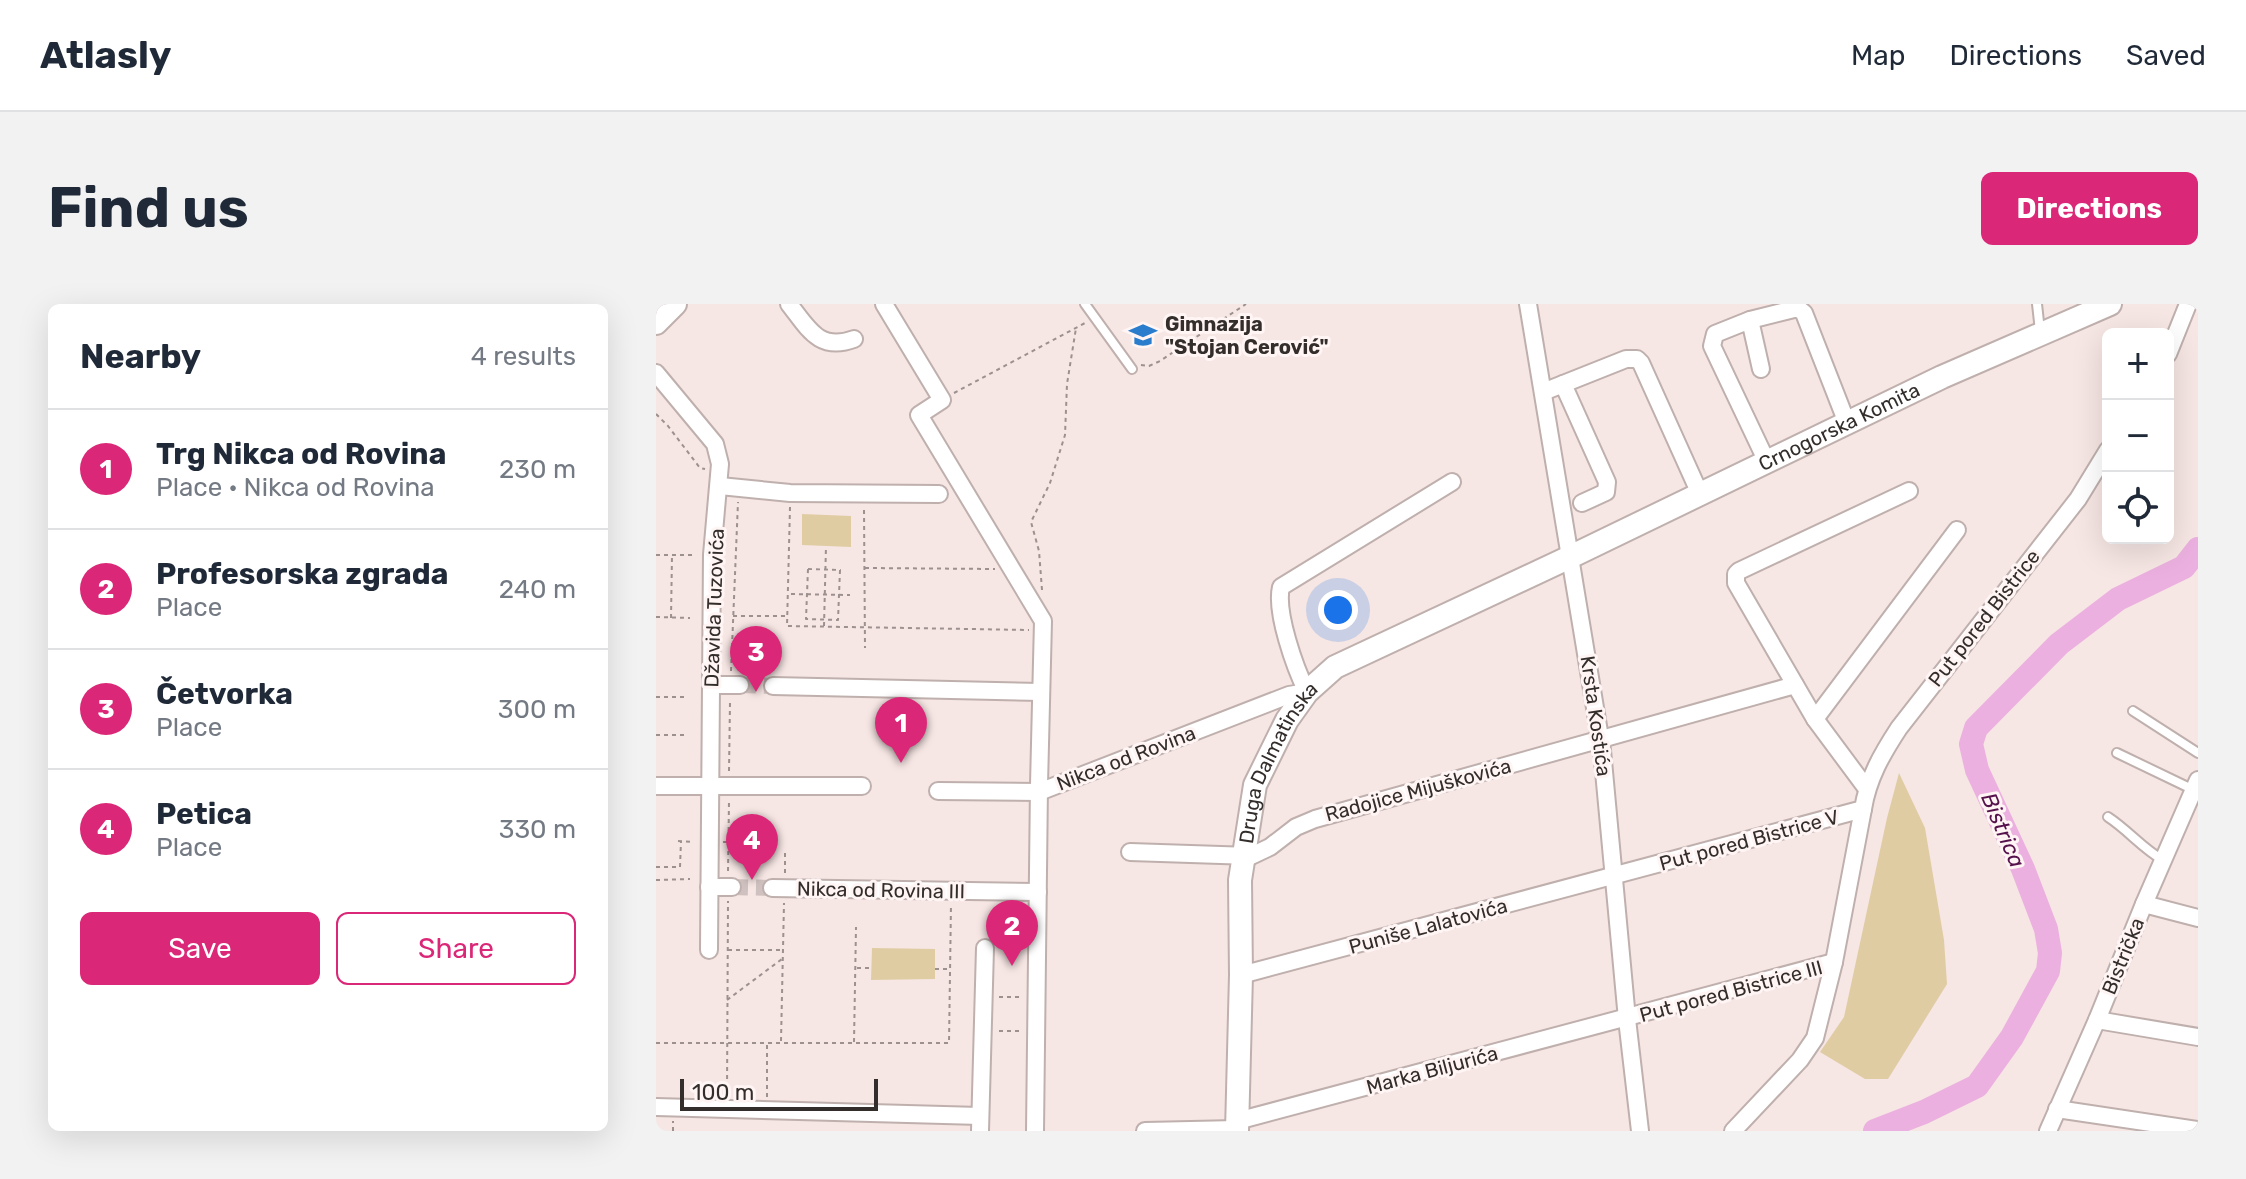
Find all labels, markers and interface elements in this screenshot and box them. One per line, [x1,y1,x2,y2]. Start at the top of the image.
text: Atlasly [40,32,172,78]
text: Map [1851,39,1905,72]
text: Directions [1949,39,2082,72]
text: Saved [2126,39,2206,72]
button: Directions [1981,172,2198,245]
text: Find us [48,175,249,241]
place label: Gimnazija "Stojan Cerović" [1165,312,1329,359]
school or university icon: Gimnazija "Stojan Cerović" [1128,320,1158,350]
map controls [2102,328,2174,544]
button: + [2102,328,2174,400]
text: Nearby [80,336,201,377]
text: 4 results [471,341,576,372]
street label: Crnogorska Komita [1754,378,1924,476]
button: − [2102,400,2174,472]
text: Trg Nikca od Rovina [156,436,446,472]
text: 1 [100,454,112,485]
text: 230 m [499,454,576,485]
text: Place · Nikca od Rovina [156,472,435,503]
button: locate [2102,472,2174,544]
street label: Džavida Tuzovića [699,528,729,688]
street label: Put pored Bistrice [1923,545,2045,691]
text: Profesorska zgrada [156,556,448,592]
text: 2 [98,574,114,605]
text: 240 m [499,574,576,605]
your location [1318,590,1358,630]
text: Place [156,592,222,623]
pin: 3 [730,626,782,692]
street label: Krsta Kostića [1576,654,1616,778]
text: Četvorka [156,676,293,712]
street label: Druga Dalmatinska [1234,676,1322,845]
text: 3 [97,694,115,725]
text: 300 m [498,694,576,725]
pin: 1 [875,697,927,763]
text: Place [156,712,222,743]
street label: Nikca od Rovina [1053,720,1199,796]
street label: Radojice Mijuškovića [1322,754,1514,826]
water label: Bistrica [1975,789,2031,872]
text: Petica [156,796,252,832]
street label: Put pored Bistrice V [1657,805,1841,875]
text: 4 [97,814,115,845]
text: 330 m [499,814,576,845]
pin: 4 [726,814,778,880]
text: Place [156,832,222,863]
street label: Nikca od Rovina III [797,877,965,903]
street label: Puniše Lalatovića [1346,893,1510,959]
pin: 2 [986,900,1038,966]
button: Save [80,912,320,985]
button: Share [336,912,576,985]
street label: Bistrička [2097,914,2149,998]
street label: Put pored Bistrice III [1637,955,1825,1027]
street label: Marka Biljurića [1364,1041,1500,1099]
scale bar [680,1075,878,1111]
text: 100 m [692,1079,754,1106]

